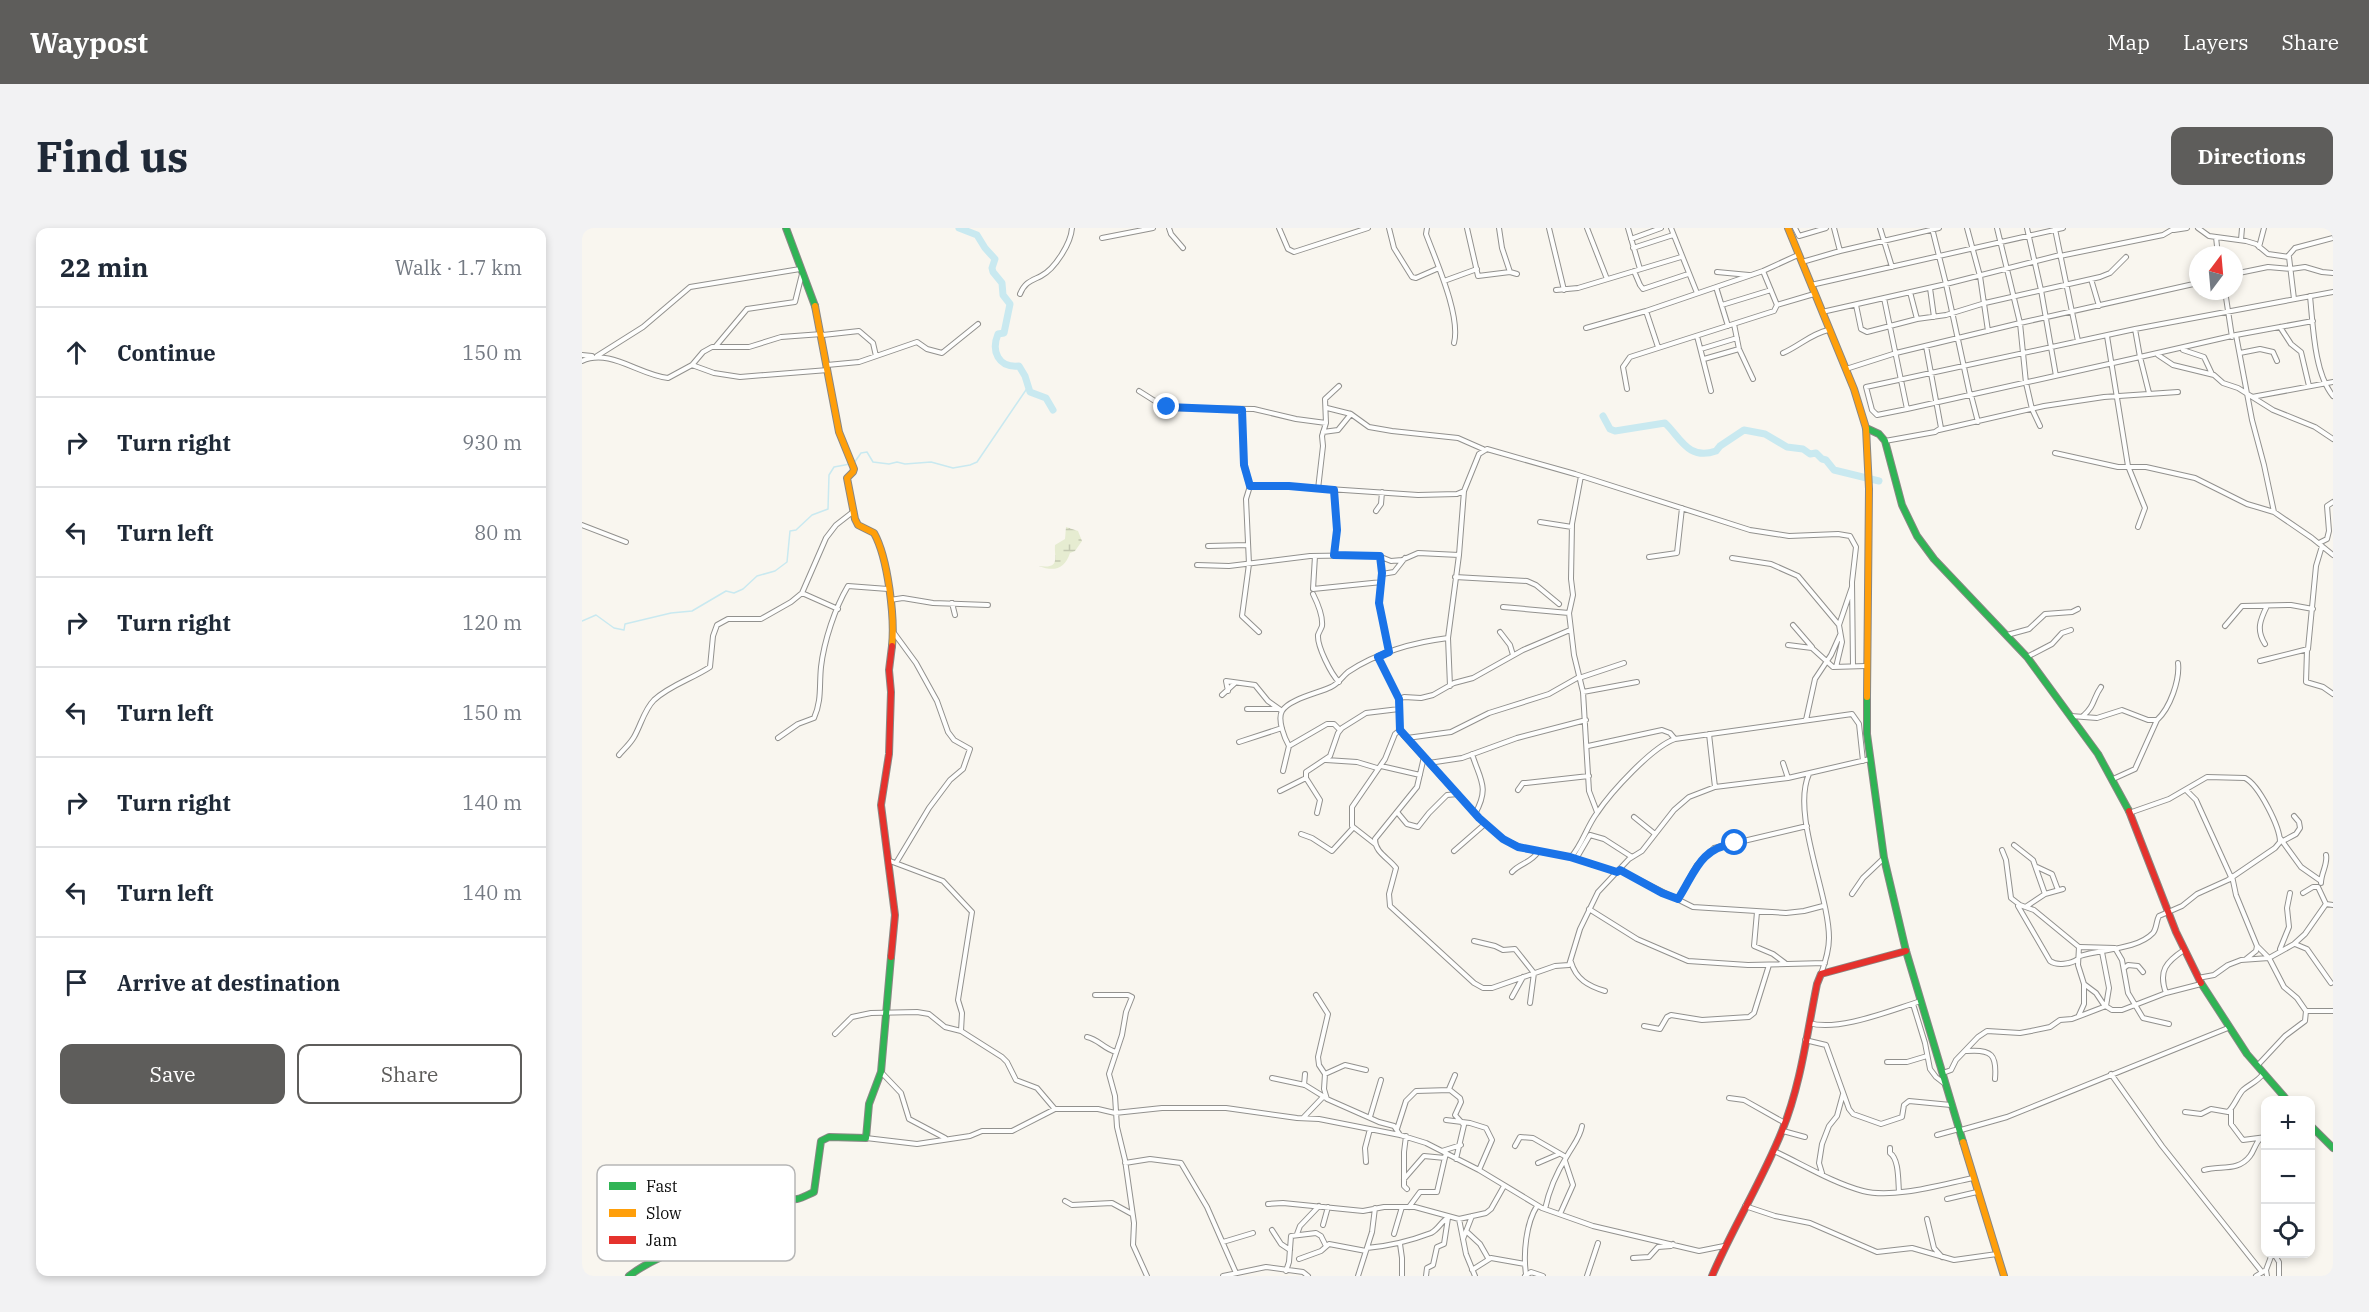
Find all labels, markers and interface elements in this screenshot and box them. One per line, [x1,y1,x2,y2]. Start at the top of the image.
text: Waypost [30,24,148,61]
text: Map [2107,28,2150,56]
text: Layers [2183,28,2249,56]
text: Share [2282,28,2339,56]
button: Directions [2171,127,2333,185]
text: Find us [36,129,188,184]
north arrow [2189,246,2243,300]
text: 22 min [60,250,148,284]
text: Walk · 1.7 km [395,254,522,281]
icon: ahead [60,336,93,369]
text: Continue [117,338,216,367]
text: 150 m [462,339,522,366]
route end [1153,393,1179,419]
icon: right [60,426,93,459]
text: Turn right [117,428,231,457]
text: 930 m [462,429,522,456]
icon: left [60,516,93,549]
text: Turn left [117,518,213,547]
text: 80 m [474,519,522,546]
icon: right [60,606,93,639]
text: Turn right [117,608,231,637]
text: 120 m [462,609,522,636]
icon: left [60,696,93,729]
text: Turn left [117,698,213,727]
text: 150 m [462,699,522,726]
icon: right [60,786,93,819]
text: Turn right [117,788,231,817]
text: 140 m [462,789,522,816]
route start [1721,829,1747,855]
icon: left [60,876,93,909]
text: Turn left [117,878,213,907]
text: 140 m [462,879,522,906]
icon: arrive [60,966,93,999]
text: Arrive at destination [117,968,340,997]
button: Save [60,1044,285,1104]
button: Share [297,1044,522,1104]
map controls [2261,1096,2315,1258]
button: + [2261,1096,2315,1150]
button: − [2261,1150,2315,1204]
legend [597,1165,795,1261]
text: Fast [646,1176,678,1196]
text: Slow [646,1203,682,1223]
button: locate [2261,1204,2315,1258]
text: Jam [646,1230,677,1250]

